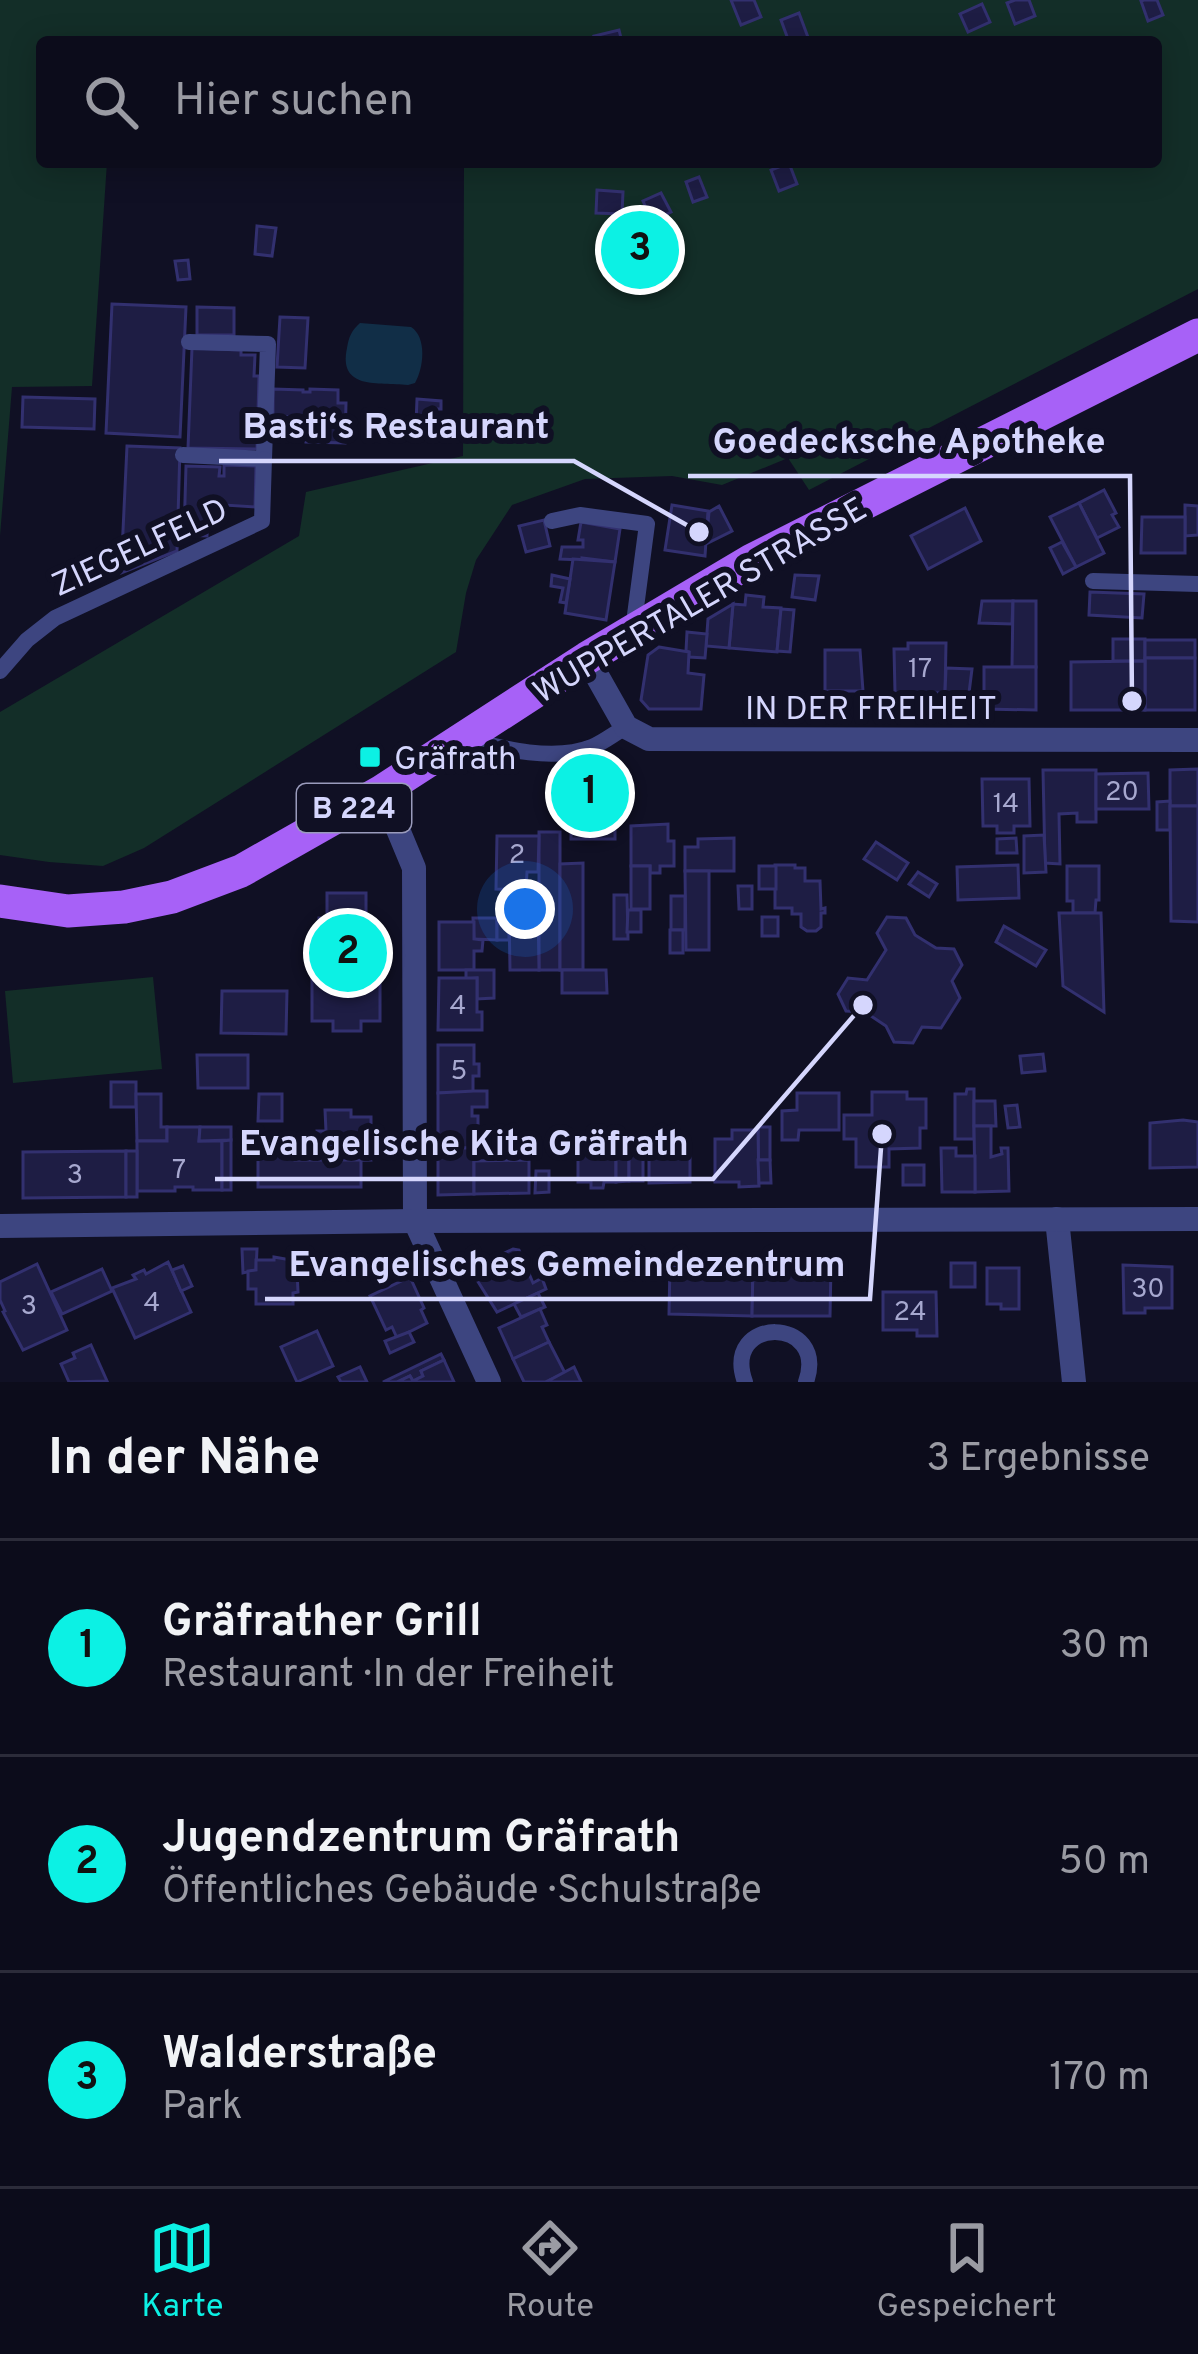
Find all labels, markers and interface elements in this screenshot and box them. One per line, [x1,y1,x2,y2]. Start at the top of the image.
search box [36,36,1162,168]
icon: search [78,69,144,135]
text: Hier suchen [174,74,414,131]
pin: 3 [601,205,679,295]
callout: Basti‘s Restaurant [219,389,574,461]
callout: Goedecksche Apotheke [688,404,1130,476]
text: Basti‘s Restaurant [243,406,549,452]
text: Goedecksche Apotheke [712,421,1106,467]
street label: WUPPERTALER STRASSE [527,490,875,715]
street label: ZIEGELFELD [46,491,235,609]
house number: 17 [908,653,932,687]
street label: IN DER FREIHEIT [745,690,997,732]
place label: Gräfrath [394,740,517,782]
marker: Gräfrath [357,744,383,770]
pin: 1 [551,748,629,838]
house number: 20 [1105,776,1139,810]
road number: B 224 [297,784,411,832]
house number: 14 [993,788,1019,822]
house number: 2 [509,839,525,873]
your location [495,879,555,939]
pin: 2 [309,908,387,998]
house number: 4 [450,990,466,1024]
house number: 5 [451,1055,467,1089]
callout: Evangelische Kita Gräfrath [215,1107,713,1179]
text: Evangelische Kita Gräfrath [239,1123,689,1169]
house number: 7 [172,1154,186,1188]
house number: 3 [67,1159,83,1193]
callout: Evangelisches Gemeindezentrum [265,1227,870,1299]
text: Evangelisches Gemeindezentrum [289,1244,845,1290]
house number: 30 [1131,1273,1165,1307]
house number: 4 [144,1287,160,1321]
house number: 3 [21,1290,37,1324]
house number: 24 [893,1296,927,1330]
text: In der Nähe [48,1428,320,1493]
text: 3 Ergebnisse [926,1436,1150,1485]
text: Gräfrather Grill [162,1595,482,1652]
text: 1 [79,1623,95,1672]
text: 30 m [1060,1623,1150,1672]
text: Restaurant · In der Freiheit [162,1652,614,1701]
text: Jugendzentrum Gräfrath [162,1811,680,1868]
text: 2 [75,1839,99,1888]
text: 50 m [1059,1839,1150,1888]
text: Öffentliches Gebäude · Schulstraße [162,1868,762,1917]
text: Walderstraße [162,2027,437,2084]
text: 3 [75,2055,99,2104]
text: 170 m [1049,2055,1150,2104]
text: Park [162,2084,243,2133]
tab: Karte [141,2215,224,2329]
tab: Route [506,2215,594,2329]
tab: Gespeichert [876,2215,1057,2329]

